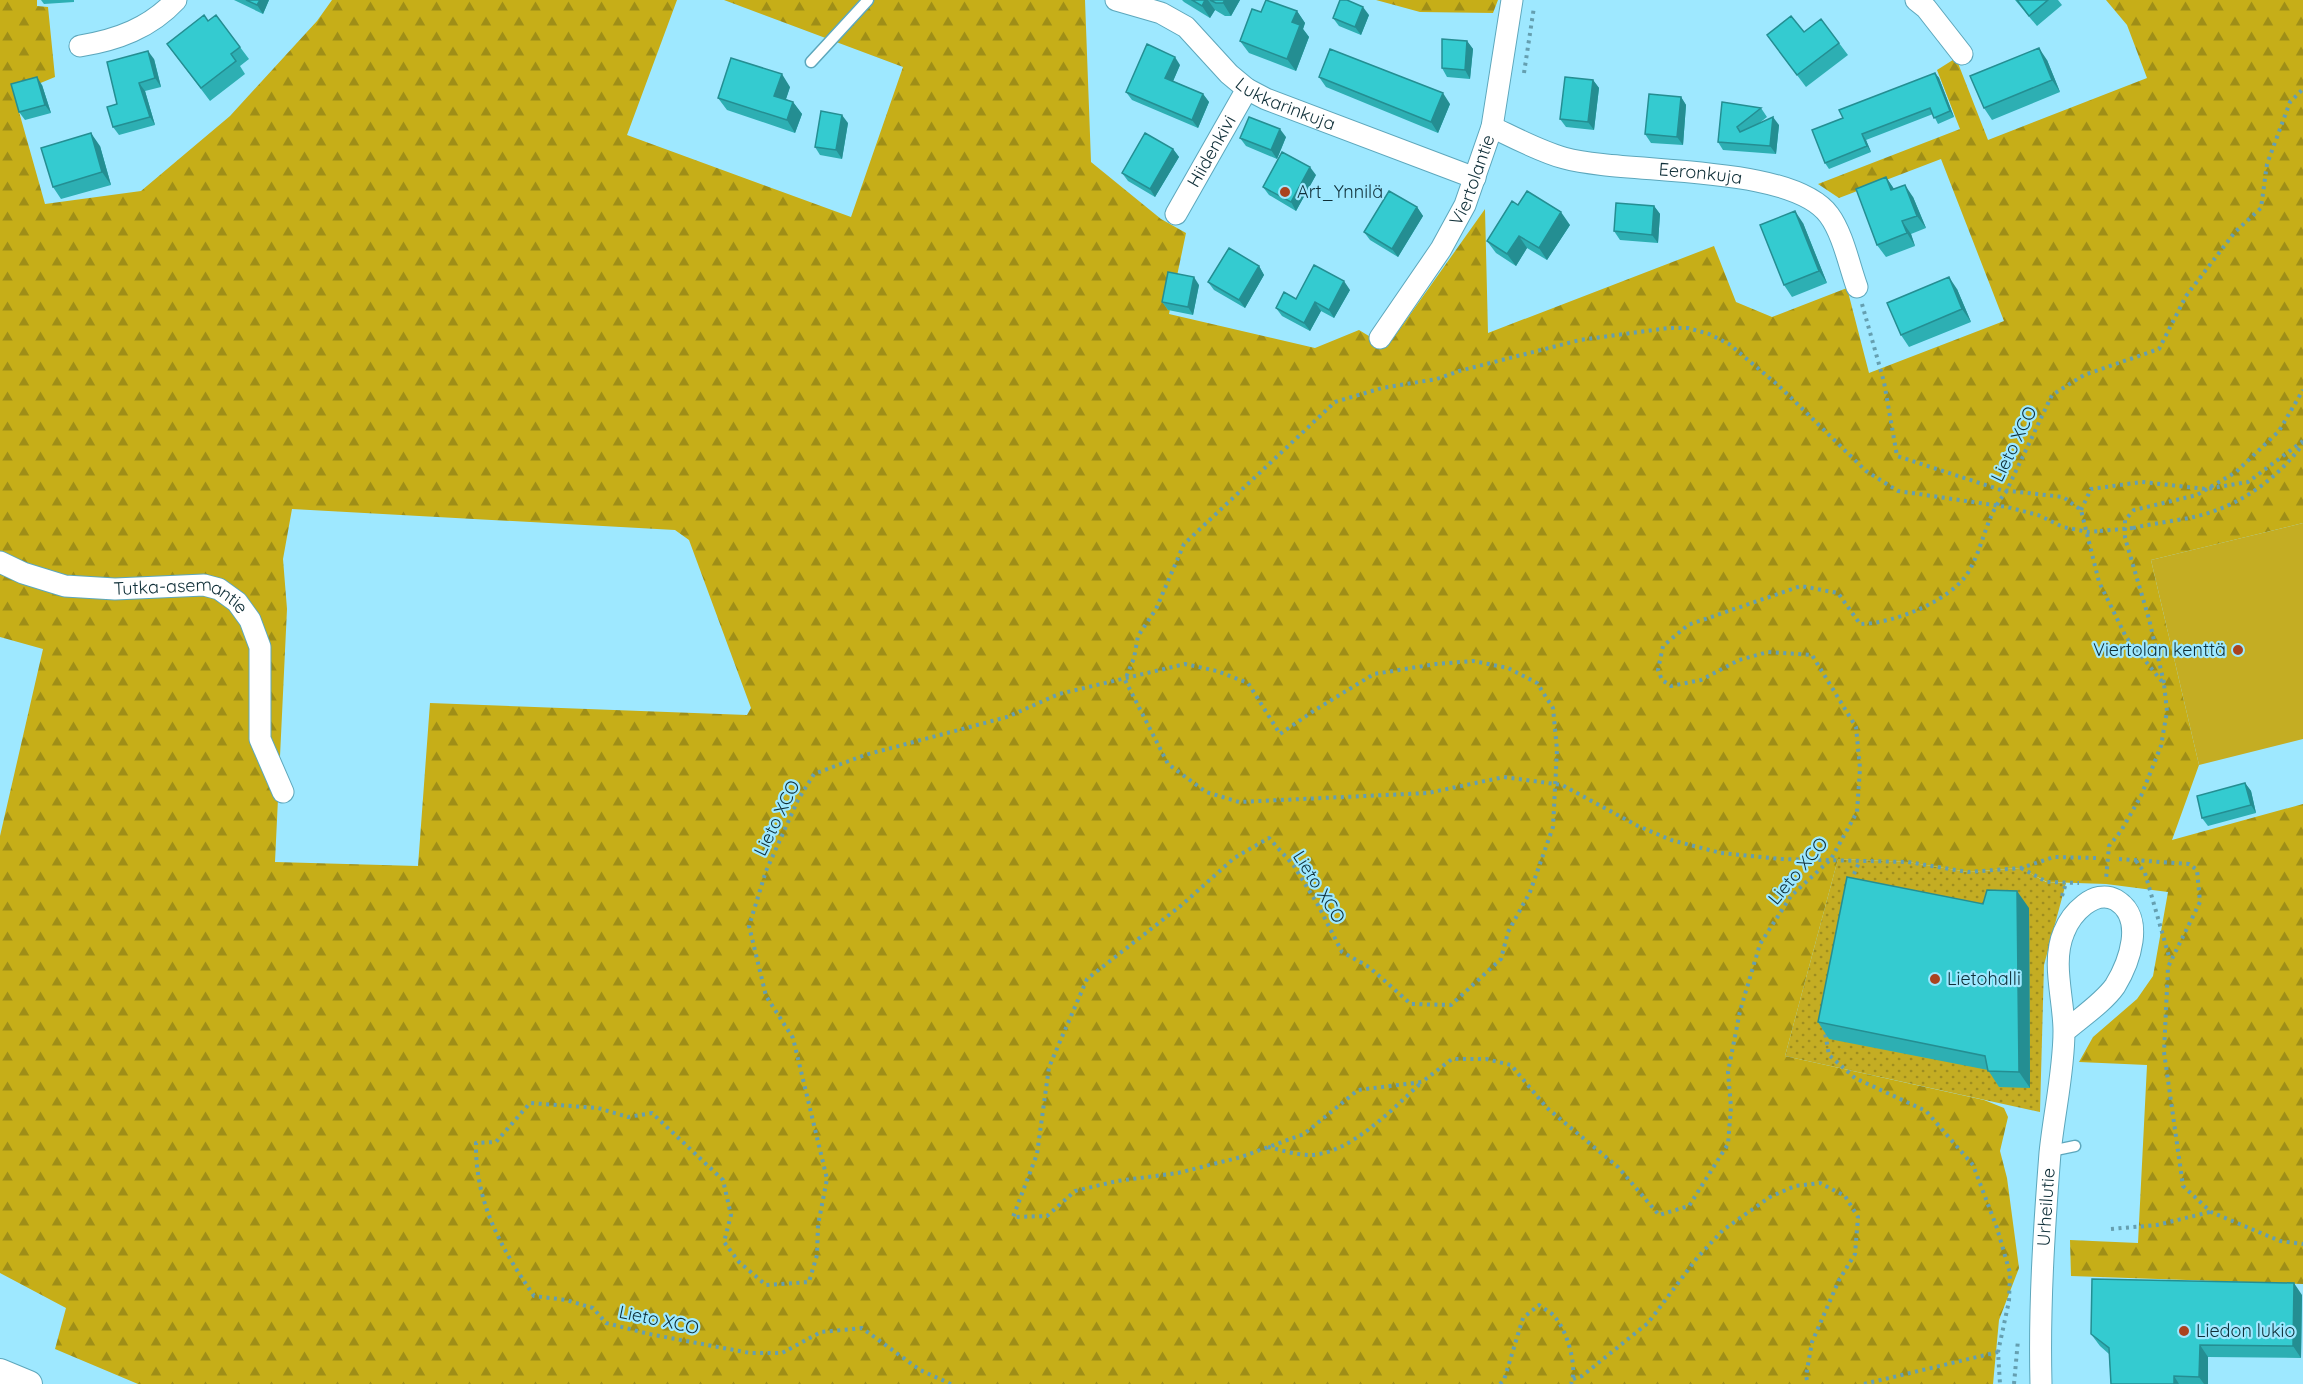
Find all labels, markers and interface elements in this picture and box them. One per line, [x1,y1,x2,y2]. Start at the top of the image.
street label: Lukkarinkuja [1231,72,1339,135]
street label: Hiidenkivi [1182,111,1241,191]
street label: Viertolantie [1444,131,1500,229]
street label: Eeronkuja [1658,157,1744,189]
place label: Art_Ynnilä [1297,180,1383,203]
marker: Art_Ynnilä [1278,185,1292,199]
street label: Lieto XCO [1985,402,2042,485]
street label: Tutka-asemantie [113,573,254,618]
place label: Viertolan kenttä [2093,638,2226,661]
marker: Viertolan kenttä [2231,643,2245,657]
street label: Lieto XCO [748,776,805,859]
street label: Lieto XCO [1763,832,1833,909]
street label: Lieto XCO [1288,846,1351,927]
place label: Lietohalli [1947,967,2021,990]
marker: Lietohalli [1928,972,1942,986]
street label: Urheilutie [2032,1167,2060,1247]
street label: Lieto XCO [617,1300,701,1339]
place label: Liedon lukio [2196,1319,2295,1342]
marker: Liedon lukio [2177,1324,2191,1338]

